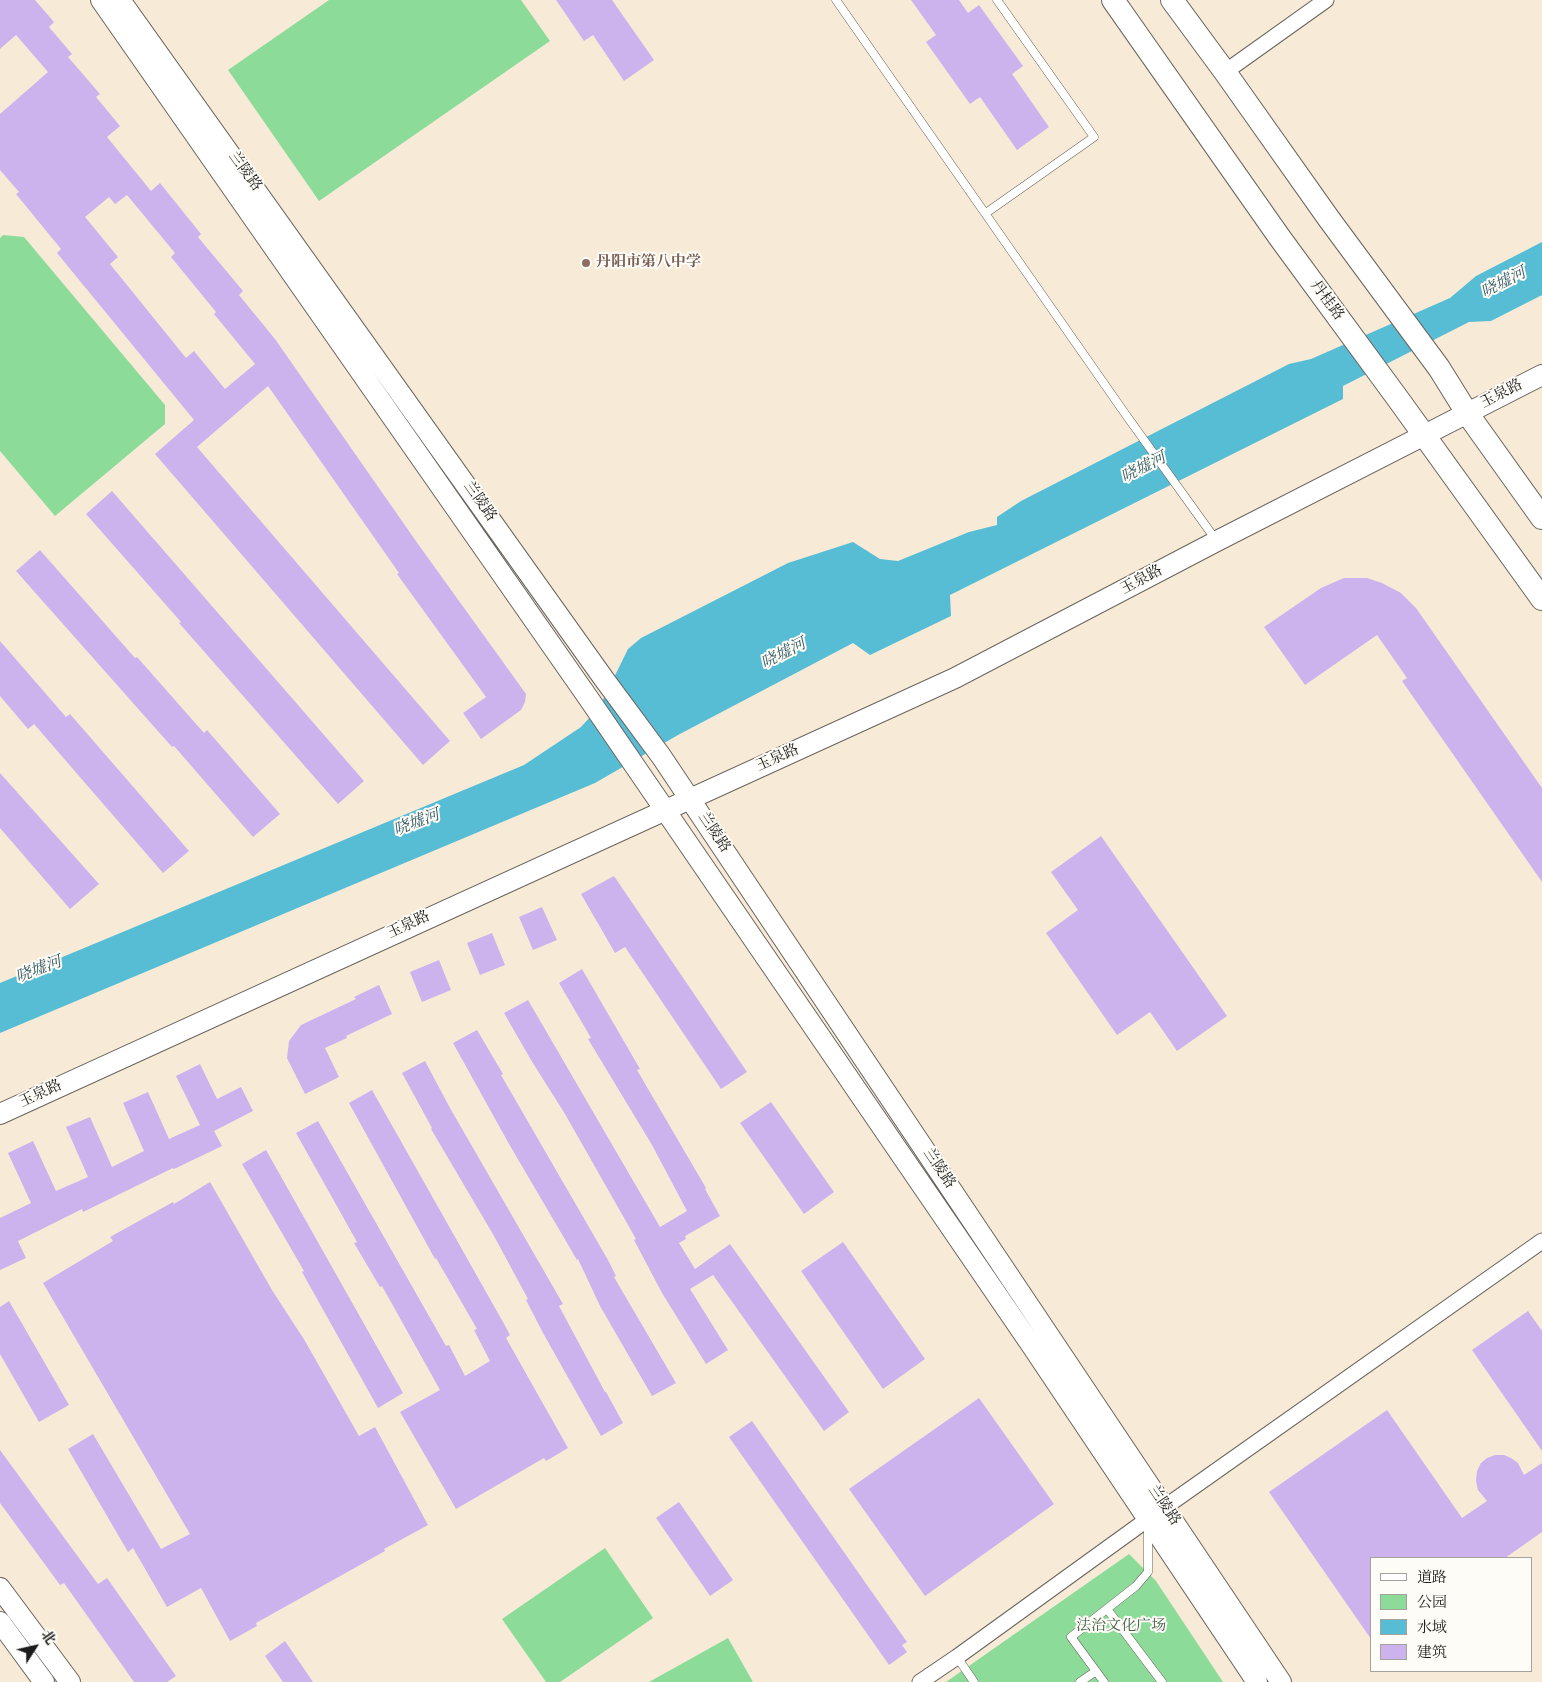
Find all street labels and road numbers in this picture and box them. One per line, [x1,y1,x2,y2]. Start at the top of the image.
street label: 兰陵路 [223,149,265,195]
street label: 丹桂路 [1305,278,1347,324]
street label: 玉泉路 [1478,377,1526,413]
street label: 兰陵路 [459,478,499,526]
street label: 玉泉路 [1118,562,1166,600]
street label: 玉泉路 [754,742,802,776]
street label: 兰陵路 [693,809,733,857]
street label: 玉泉路 [385,908,433,944]
street label: 玉泉路 [17,1077,65,1113]
street label: 兰陵路 [918,1145,958,1193]
street label: 兰陵路 [1143,1482,1183,1530]

